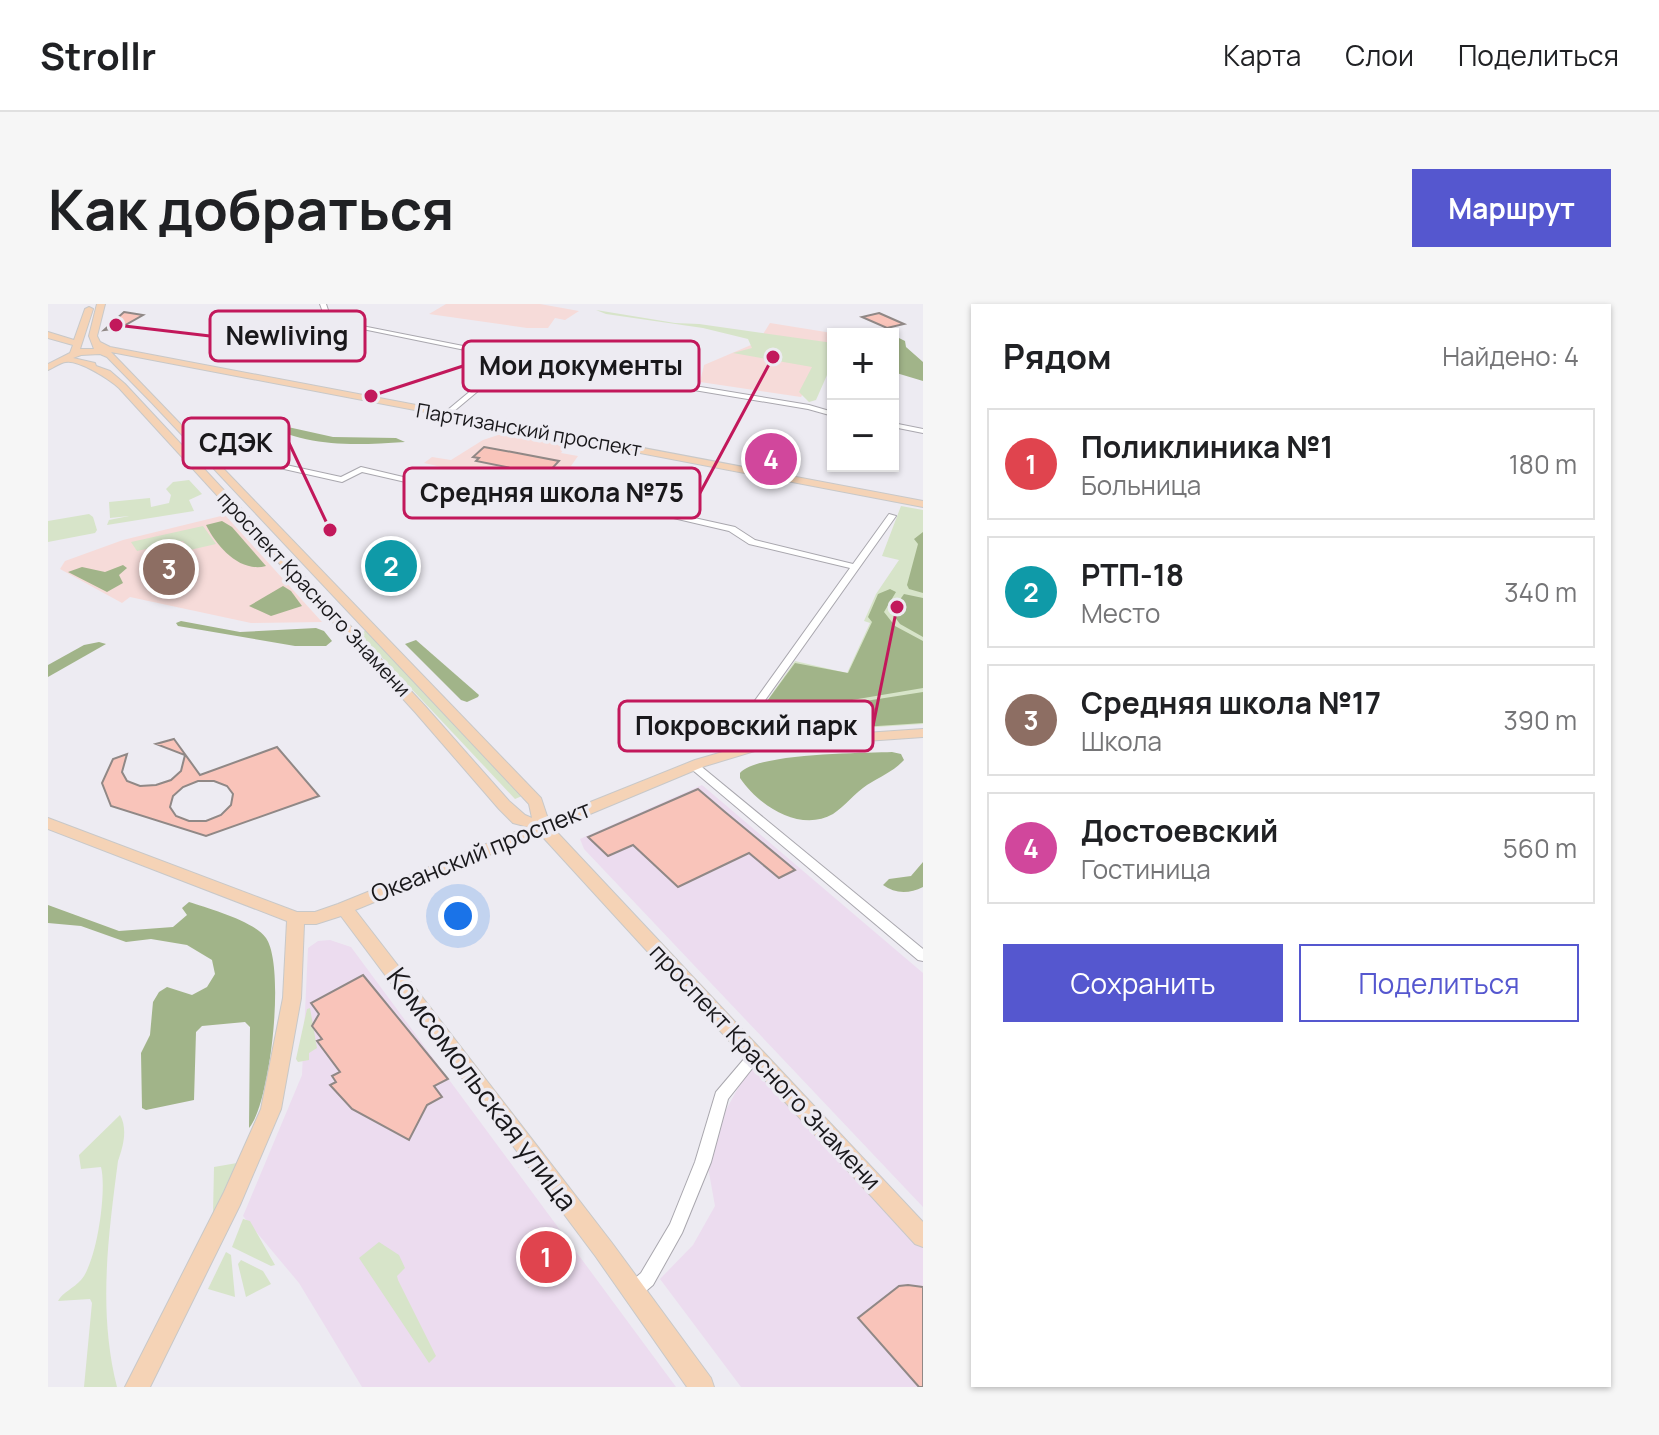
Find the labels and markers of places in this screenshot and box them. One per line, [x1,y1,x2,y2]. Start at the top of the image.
callout: Newliving [210,311,365,361]
callout: Мои документы [463,341,699,391]
callout: СДЭК [183,418,289,468]
pin: 4 [745,429,797,489]
callout: Средняя школа №75 [404,468,700,518]
pin: 2 [365,536,417,596]
pin: 3 [143,539,195,599]
callout: Покровский парк [619,701,873,751]
pin: 1 [520,1227,572,1287]

